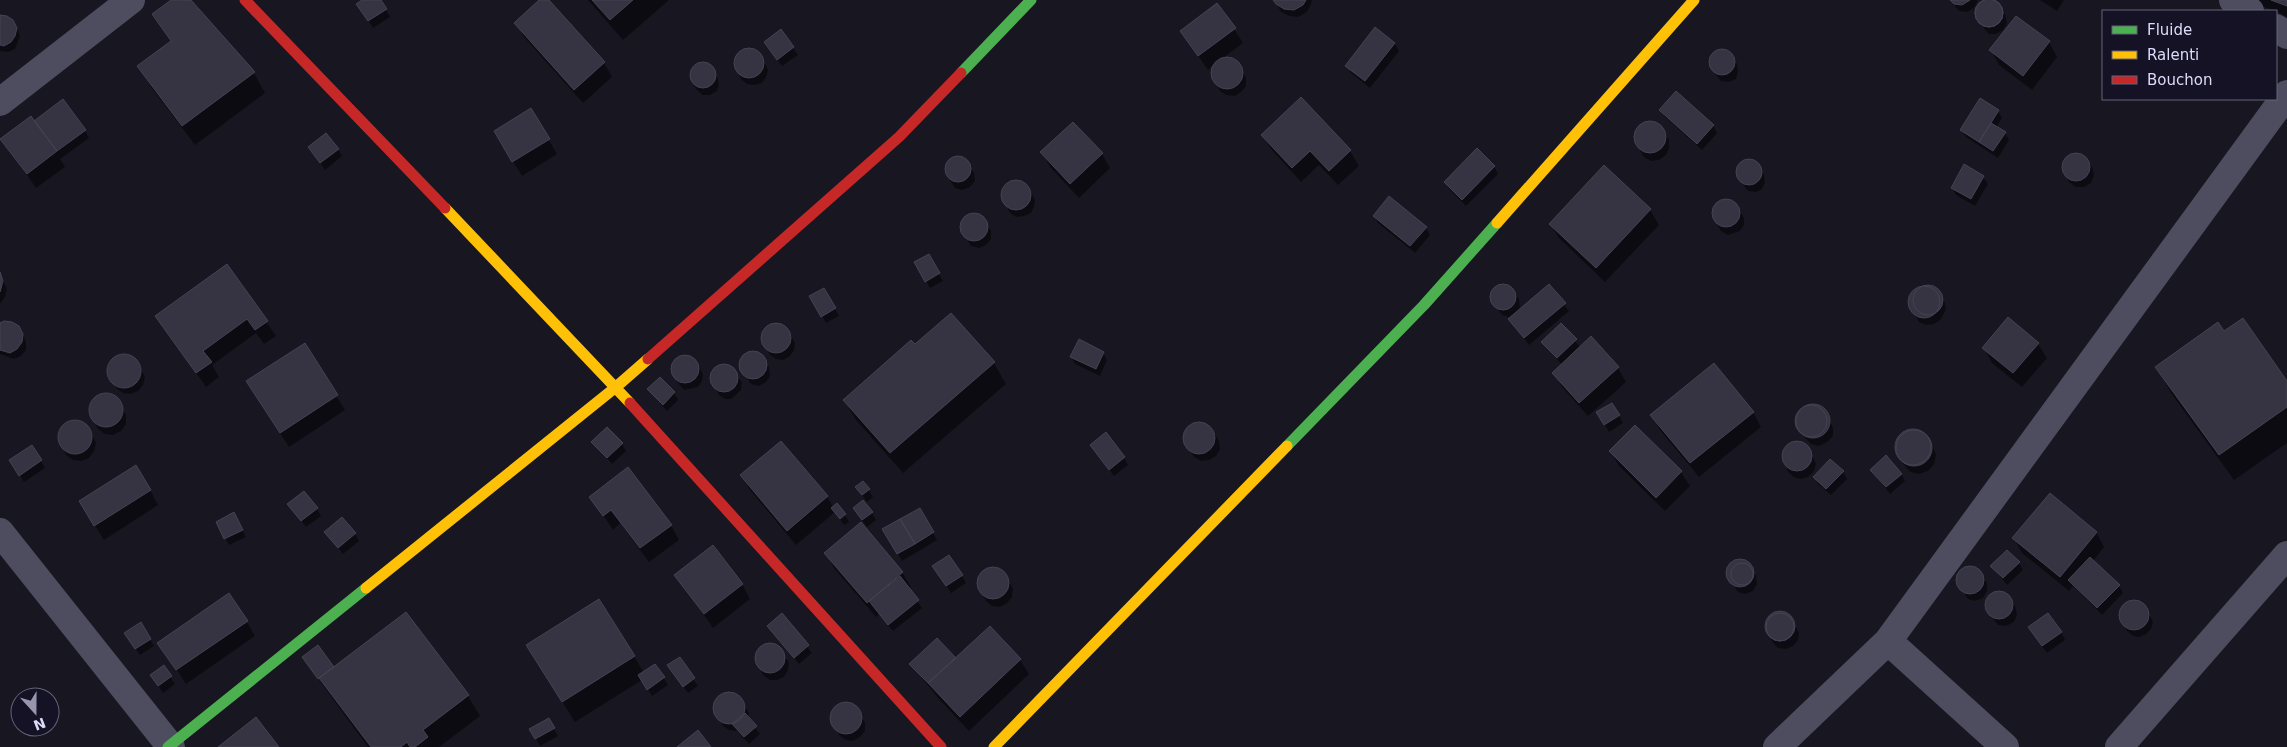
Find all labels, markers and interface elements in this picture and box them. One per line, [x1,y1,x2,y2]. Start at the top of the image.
legend [2102,10,2277,100]
text: Fluide [2147,21,2192,39]
text: Ralenti [2147,46,2199,64]
text: Bouchon [2147,71,2212,89]
north arrow [10,687,60,737]
text: N [31,715,48,734]

